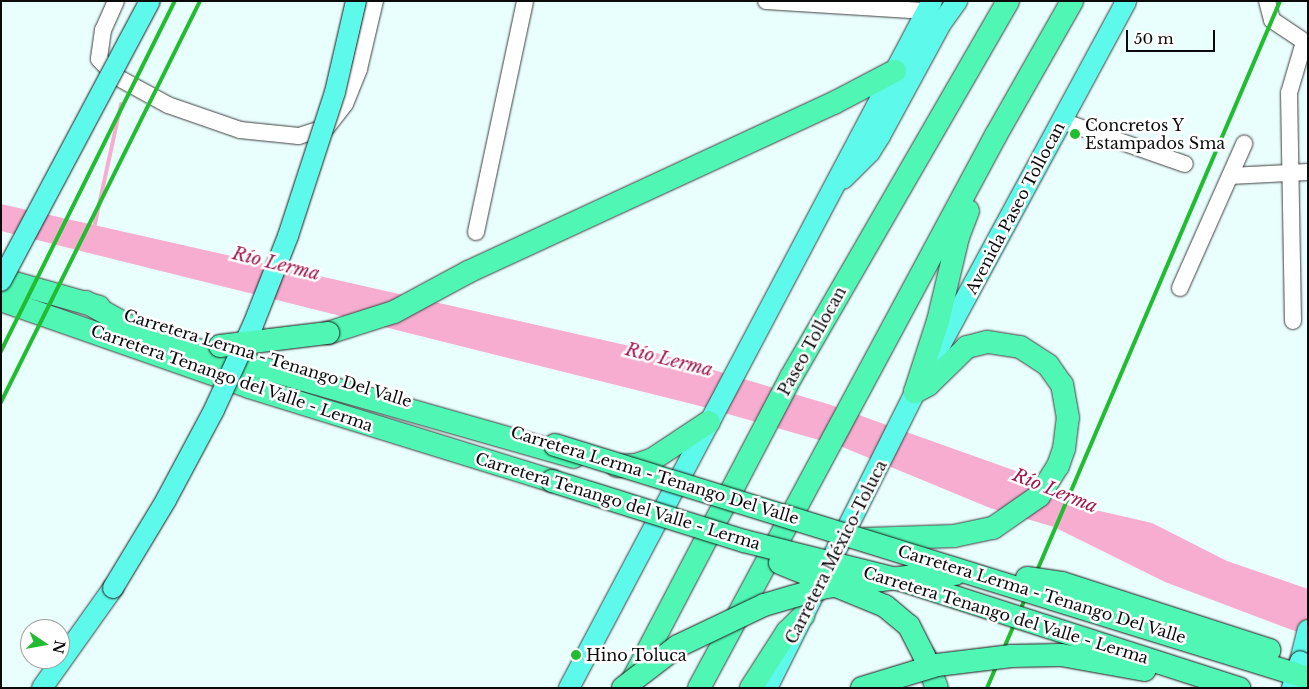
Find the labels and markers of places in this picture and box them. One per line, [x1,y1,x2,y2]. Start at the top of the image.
place label: Concretos Y Estampados Sma [1085,115,1225,153]
marker: Concretos Y Estampados Sma [1069,128,1081,140]
place label: Hino Toluca [586,645,687,665]
marker: Hino Toluca [570,649,582,661]

